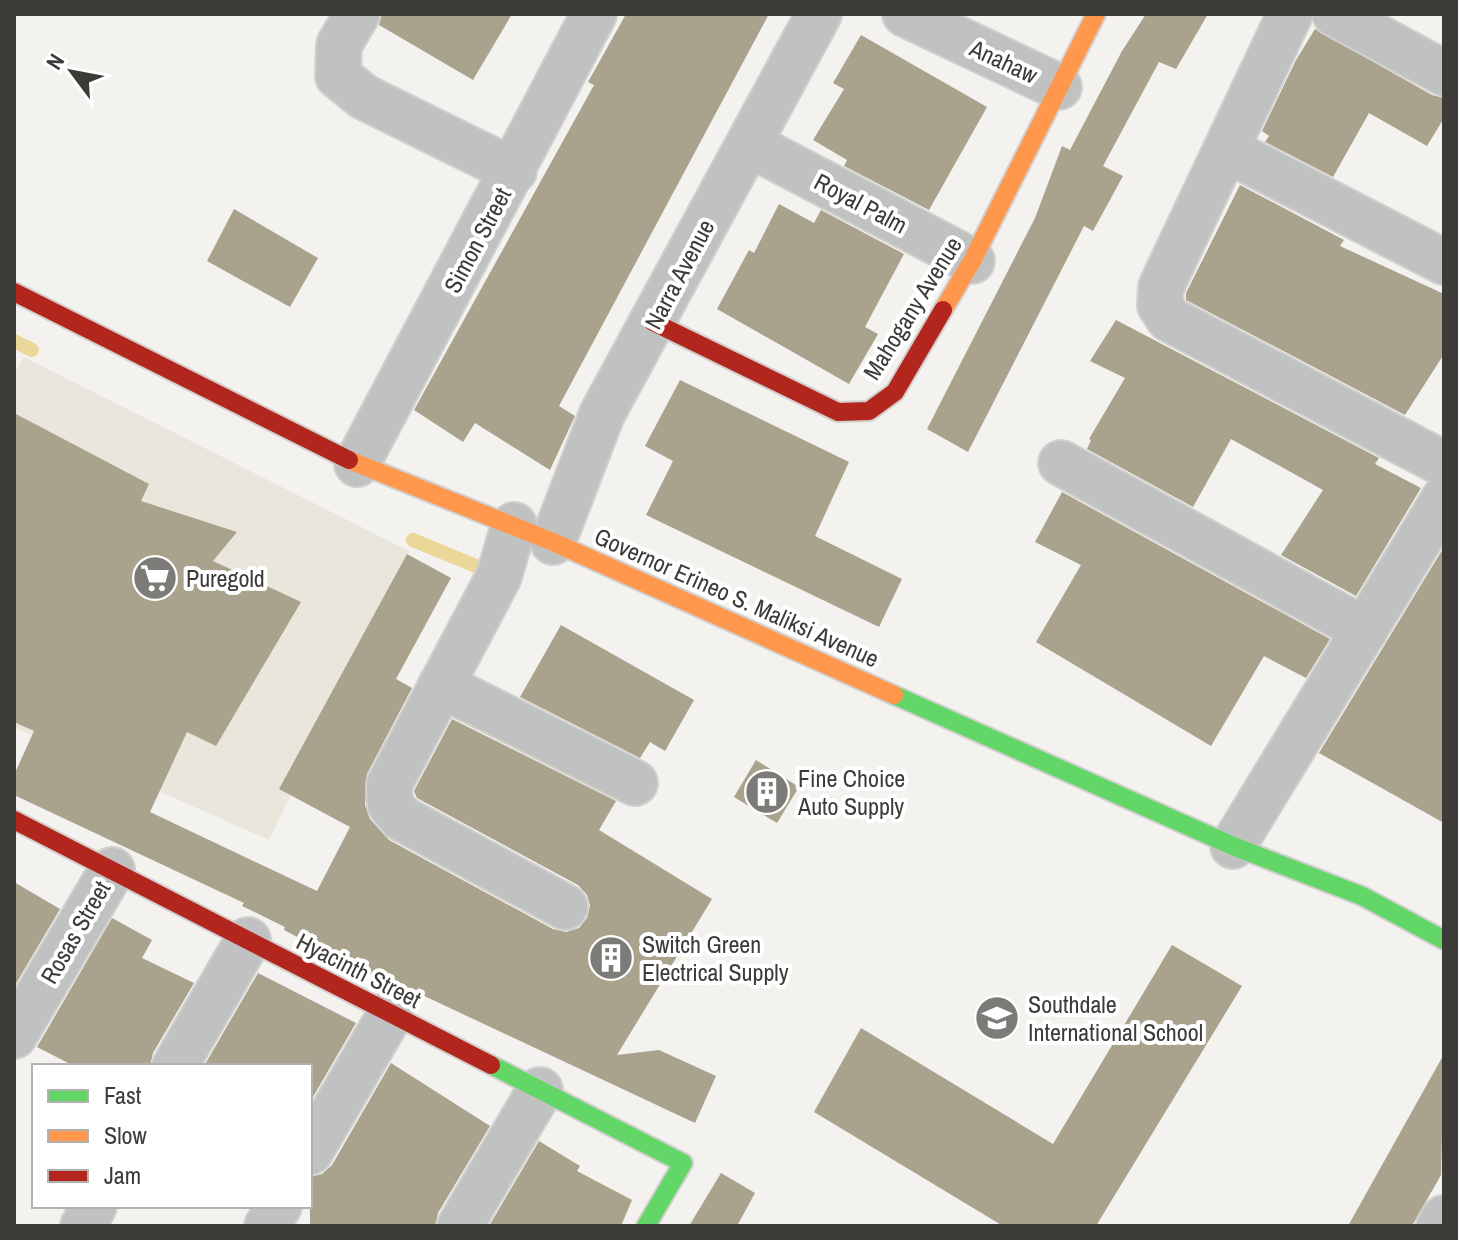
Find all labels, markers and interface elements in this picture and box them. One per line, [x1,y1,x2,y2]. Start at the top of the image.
street label: Anahaw [964,31,1044,91]
north arrow [32,32,112,112]
text: N [39,48,71,75]
street label: Royal Palm [809,165,913,241]
street label: Simon Street [436,181,518,298]
street label: Narra Avenue [637,214,721,334]
street label: Mahogany Avenue [855,231,969,385]
street label: Governor Erineo S. Maliksi Avenue [590,520,884,674]
supermarket icon: Puregold [131,554,179,602]
place label: Puregold [186,562,265,594]
place label: Fine Choice Auto Supply [797,762,905,822]
building icon: Fine Choice Auto Supply [743,768,791,816]
street label: Rosas Street [33,874,118,989]
street label: Hyacinth Street [291,925,427,1015]
place label: Switch Green Electrical Supply [642,928,789,988]
building icon: Switch Green Electrical Supply [587,934,635,982]
place label: Southdale International School [1028,988,1203,1048]
school or university icon: Southdale International School [973,994,1021,1042]
legend [32,1064,312,1208]
text: Fast [104,1079,142,1111]
text: Slow [104,1119,147,1151]
text: Jam [104,1159,141,1191]

